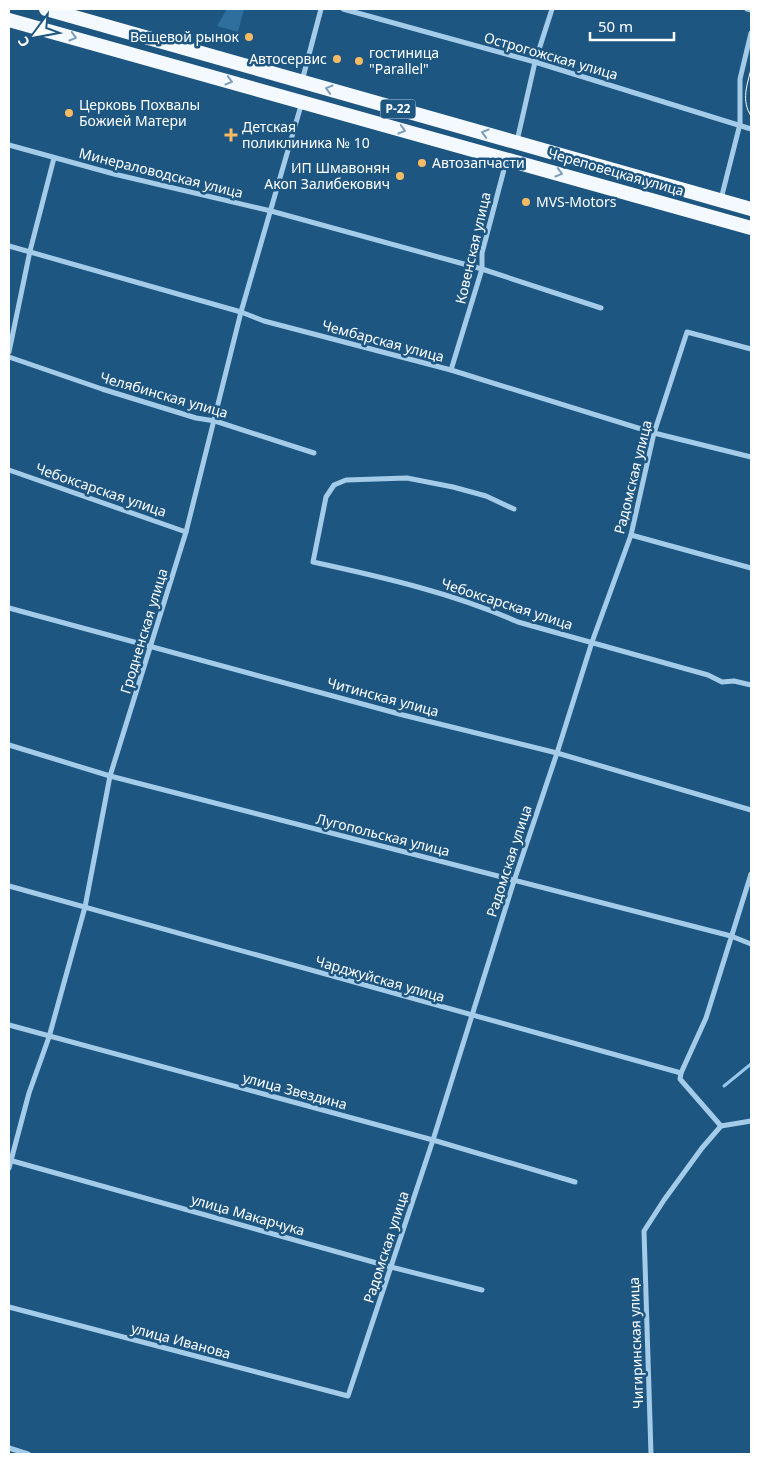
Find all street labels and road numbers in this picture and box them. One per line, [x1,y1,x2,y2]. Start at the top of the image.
street label: Острогожская улица [482,27,620,84]
road number: Р-22 [380,100,416,118]
street label: Минераловодская улица [77,143,245,202]
street label: Череповецкая улица [546,143,686,200]
street label: Ковенская улица [450,190,495,306]
street label: Чембарская улица [320,315,446,366]
street label: Челябинская улица [98,367,230,422]
street label: Радомская улица [609,418,656,536]
street label: Чебоксарская улица [33,458,169,521]
street label: Гродненская улица [115,566,172,696]
street label: Чебоксарская улица [439,573,575,634]
street label: Читинская улица [325,672,441,721]
street label: Радомская улица [481,802,536,919]
street label: Лугопольская улица [314,809,452,860]
street label: Чарджуйская улица [313,951,447,1006]
street label: улица Звездина [241,1067,349,1114]
street label: Радомская улица [358,1188,413,1305]
street label: улица Макарчука [189,1189,307,1240]
street label: Чигиринская улица [624,1277,647,1409]
street label: улица Иванова [129,1318,233,1363]

